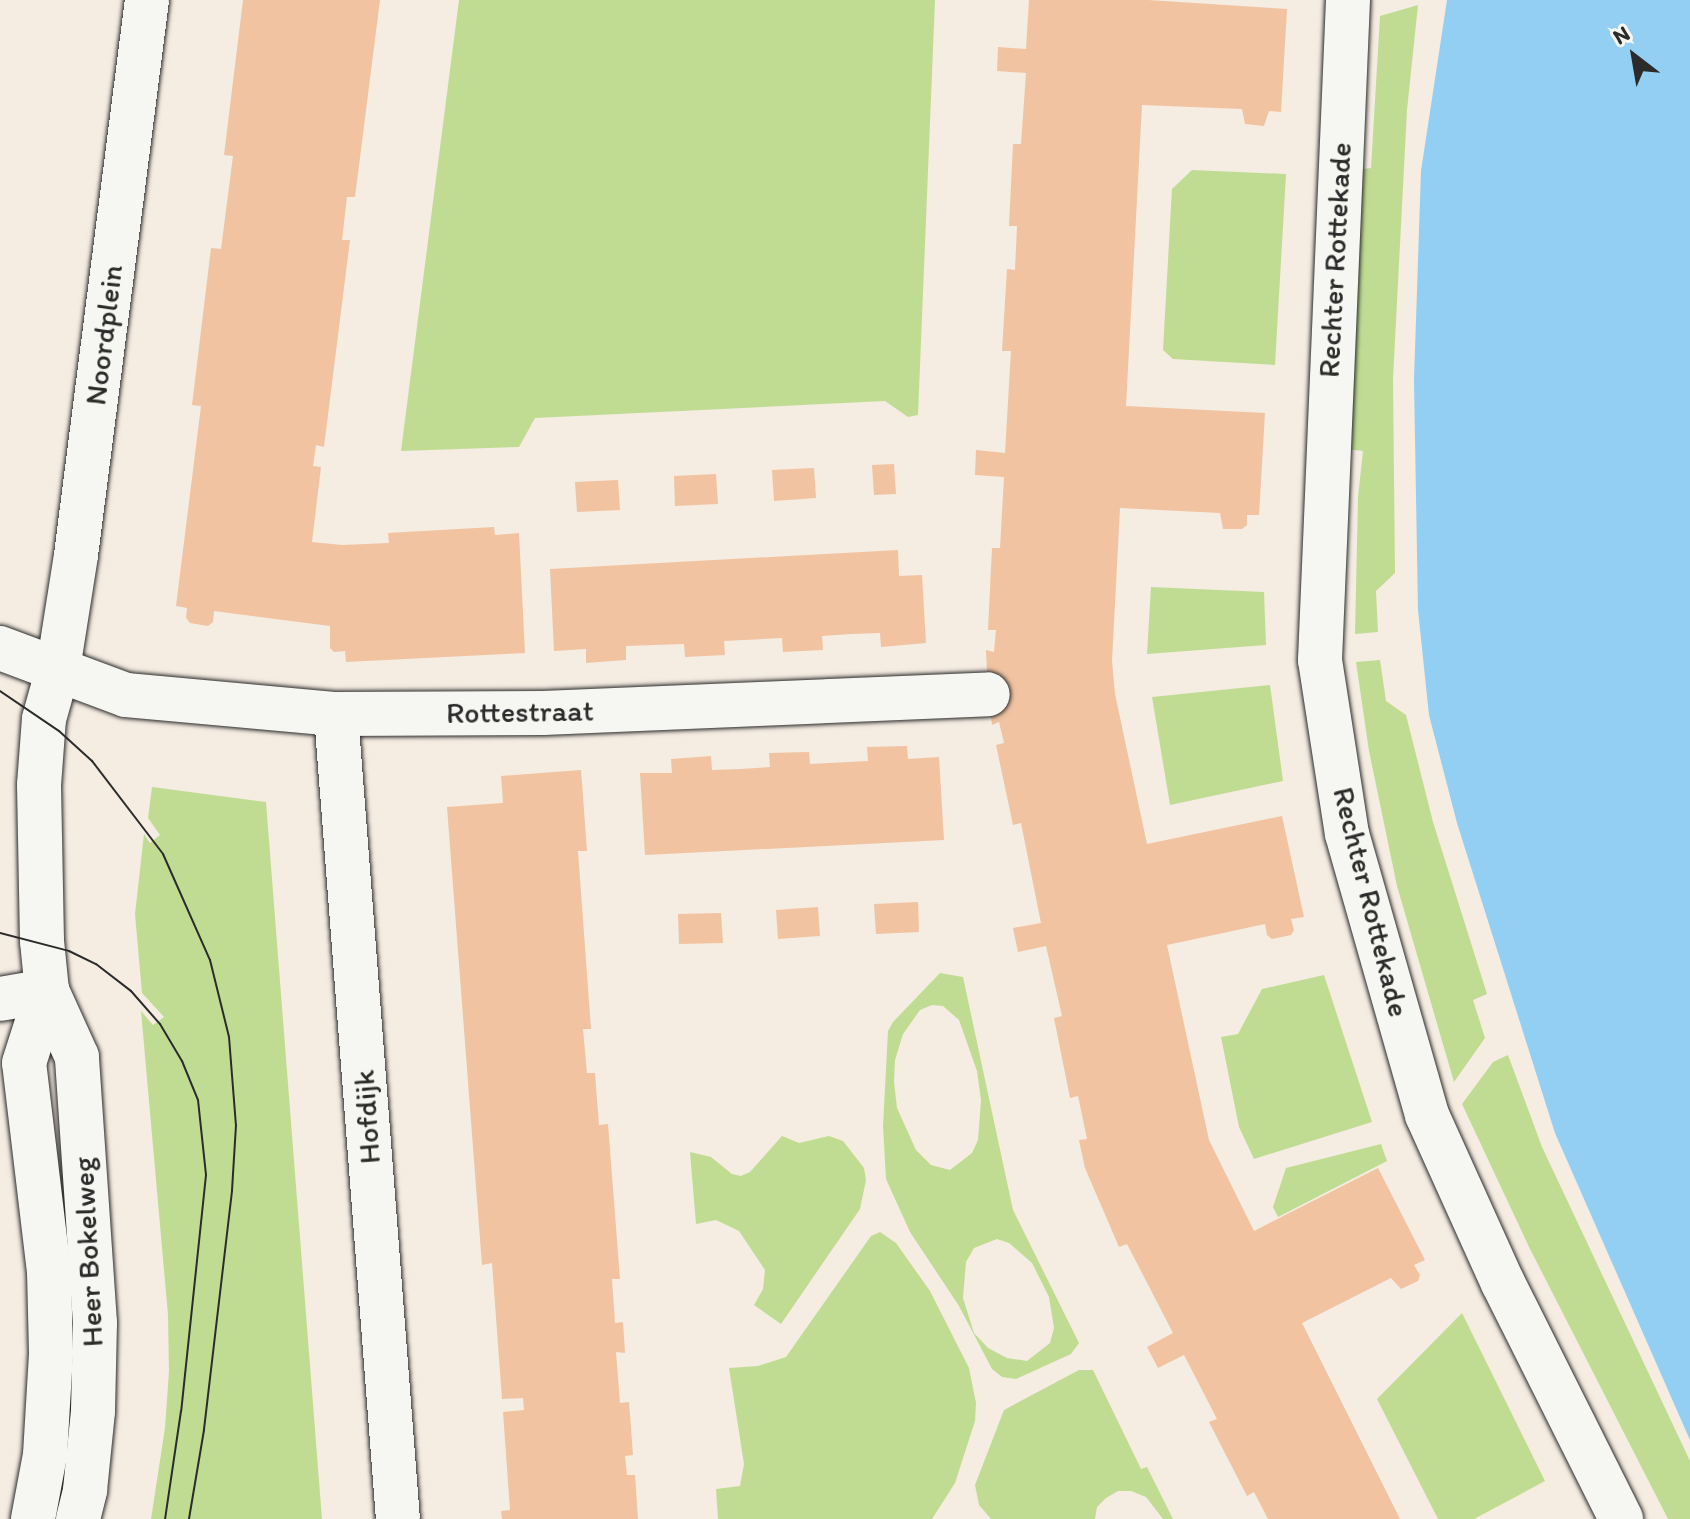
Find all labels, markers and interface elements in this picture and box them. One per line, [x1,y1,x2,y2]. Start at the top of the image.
north arrow [1594,16,1674,96]
text: N [1608,20,1635,50]
street label: Rechter Rottekade [1311,141,1359,379]
street label: Noordplein [78,263,130,407]
street label: Rottestraat [446,693,594,731]
street label: Rechter Rottekade [1325,783,1417,1021]
street label: Hofdijk [346,1069,388,1165]
street label: Heer Bokelweg [65,1156,111,1348]

